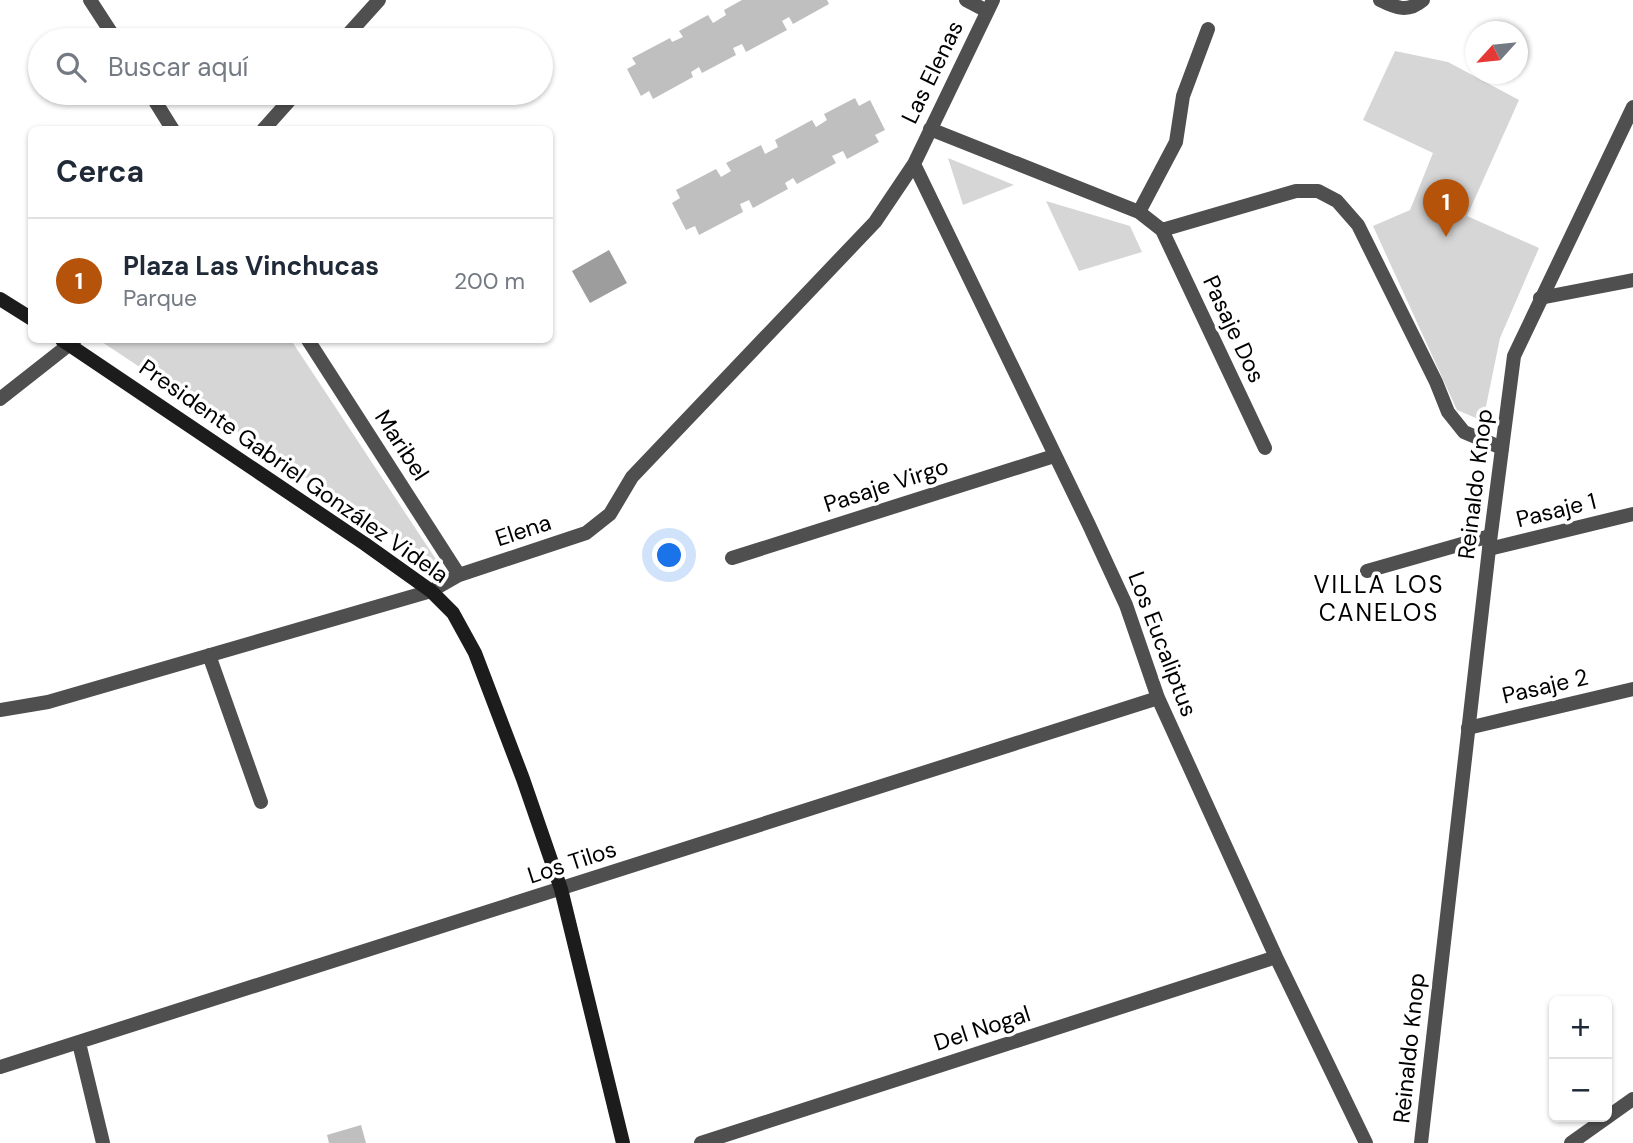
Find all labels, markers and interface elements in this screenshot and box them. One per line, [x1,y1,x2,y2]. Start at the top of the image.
street label: Las Elenas [894,16,970,128]
north arrow [1465,21,1528,84]
search box [28,28,553,105]
icon: search [52,48,90,86]
text: Buscar aquí [108,50,248,84]
text: Cerca [56,152,144,191]
pin: 1 [1423,179,1469,237]
text: Plaza Las Vinchucas [123,249,379,283]
text: 1 [75,266,83,296]
text: 200 m [454,266,525,296]
street label: Pasaje Dos [1196,270,1272,388]
text: Parque [123,283,197,313]
street label: Presidente Gabriel González Videla [133,352,455,590]
street label: Maribel [368,404,436,486]
street label: Reinaldo Knop [1451,407,1499,561]
street label: Pasaje Virgo [820,451,952,519]
street label: Pasaje 1 [1513,486,1599,534]
street label: Elena [491,507,555,553]
your location [652,538,686,572]
street label: Los Eucaliptus [1122,567,1204,721]
district label: VILLA LOS CANELOS [1314,569,1444,628]
street label: Pasaje 2 [1499,662,1591,710]
street label: Los Tilos [524,834,620,890]
street label: Reinaldo Knop [1386,971,1432,1125]
map controls [1549,996,1612,1122]
button: + [1549,996,1612,1059]
street label: Del Nogal [930,998,1034,1058]
button: − [1549,1059,1612,1122]

